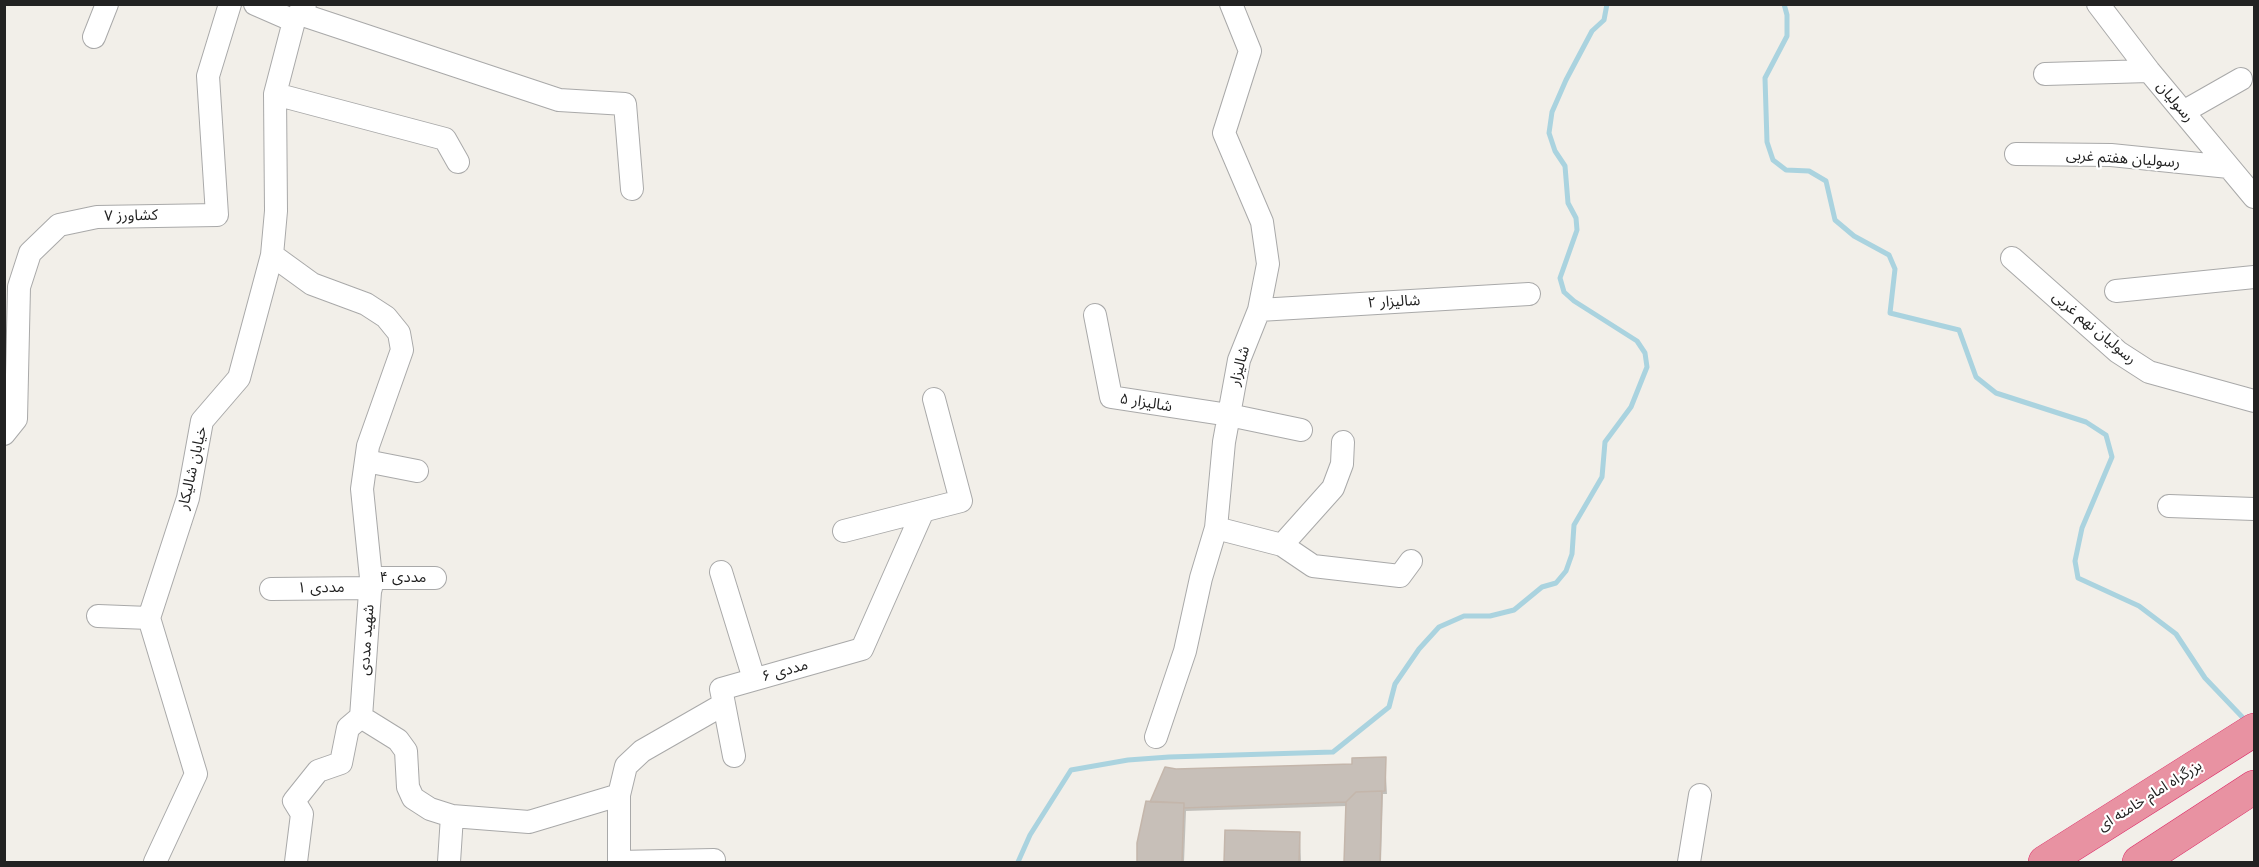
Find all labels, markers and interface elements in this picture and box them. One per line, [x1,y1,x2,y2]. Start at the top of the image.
street label: رسولیان [2153,78,2197,126]
street label: رسولیان هفتم غربی [2065,146,2181,172]
street label: کشاورز ۷ [104,207,158,225]
street label: رسولیان نهم غربی [2048,288,2140,368]
street label: شالیزار ۲ [1367,292,1421,312]
street label: شالیزار [1226,344,1254,388]
street label: شالیزار ۵ [1119,390,1173,416]
street label: خیابان شالیکار [175,425,211,511]
street label: مددی ۴ [380,569,426,587]
street label: مددی ۱ [297,579,345,597]
street label: شهید مددی [356,604,378,676]
street label: مددی ۶ [760,656,810,686]
street label: بزرگراه امام خامنه ای [2094,757,2206,835]

